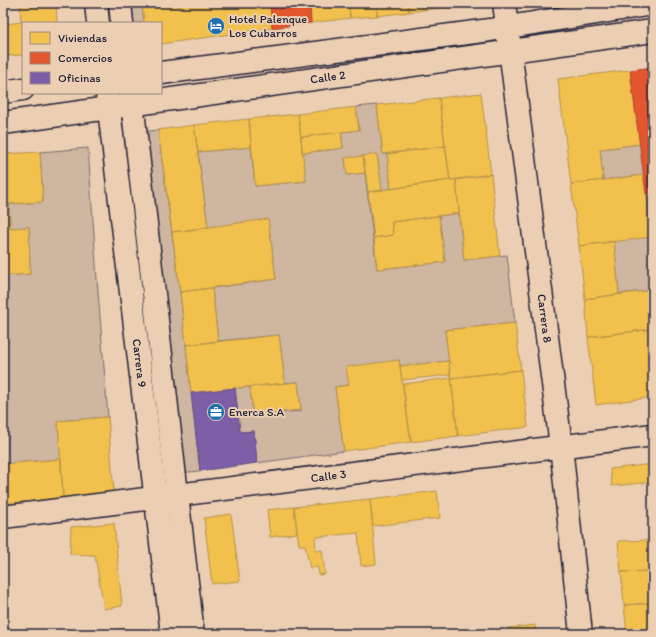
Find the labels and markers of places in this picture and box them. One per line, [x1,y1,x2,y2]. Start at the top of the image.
place label: Hotel Palenque Los Cubarros [229,12,307,40]
hotel icon: Hotel Palenque Los Cubarros [206,16,226,36]
office icon: Enerca S.A [206,402,226,422]
place label: Enerca S.A [229,405,285,419]

